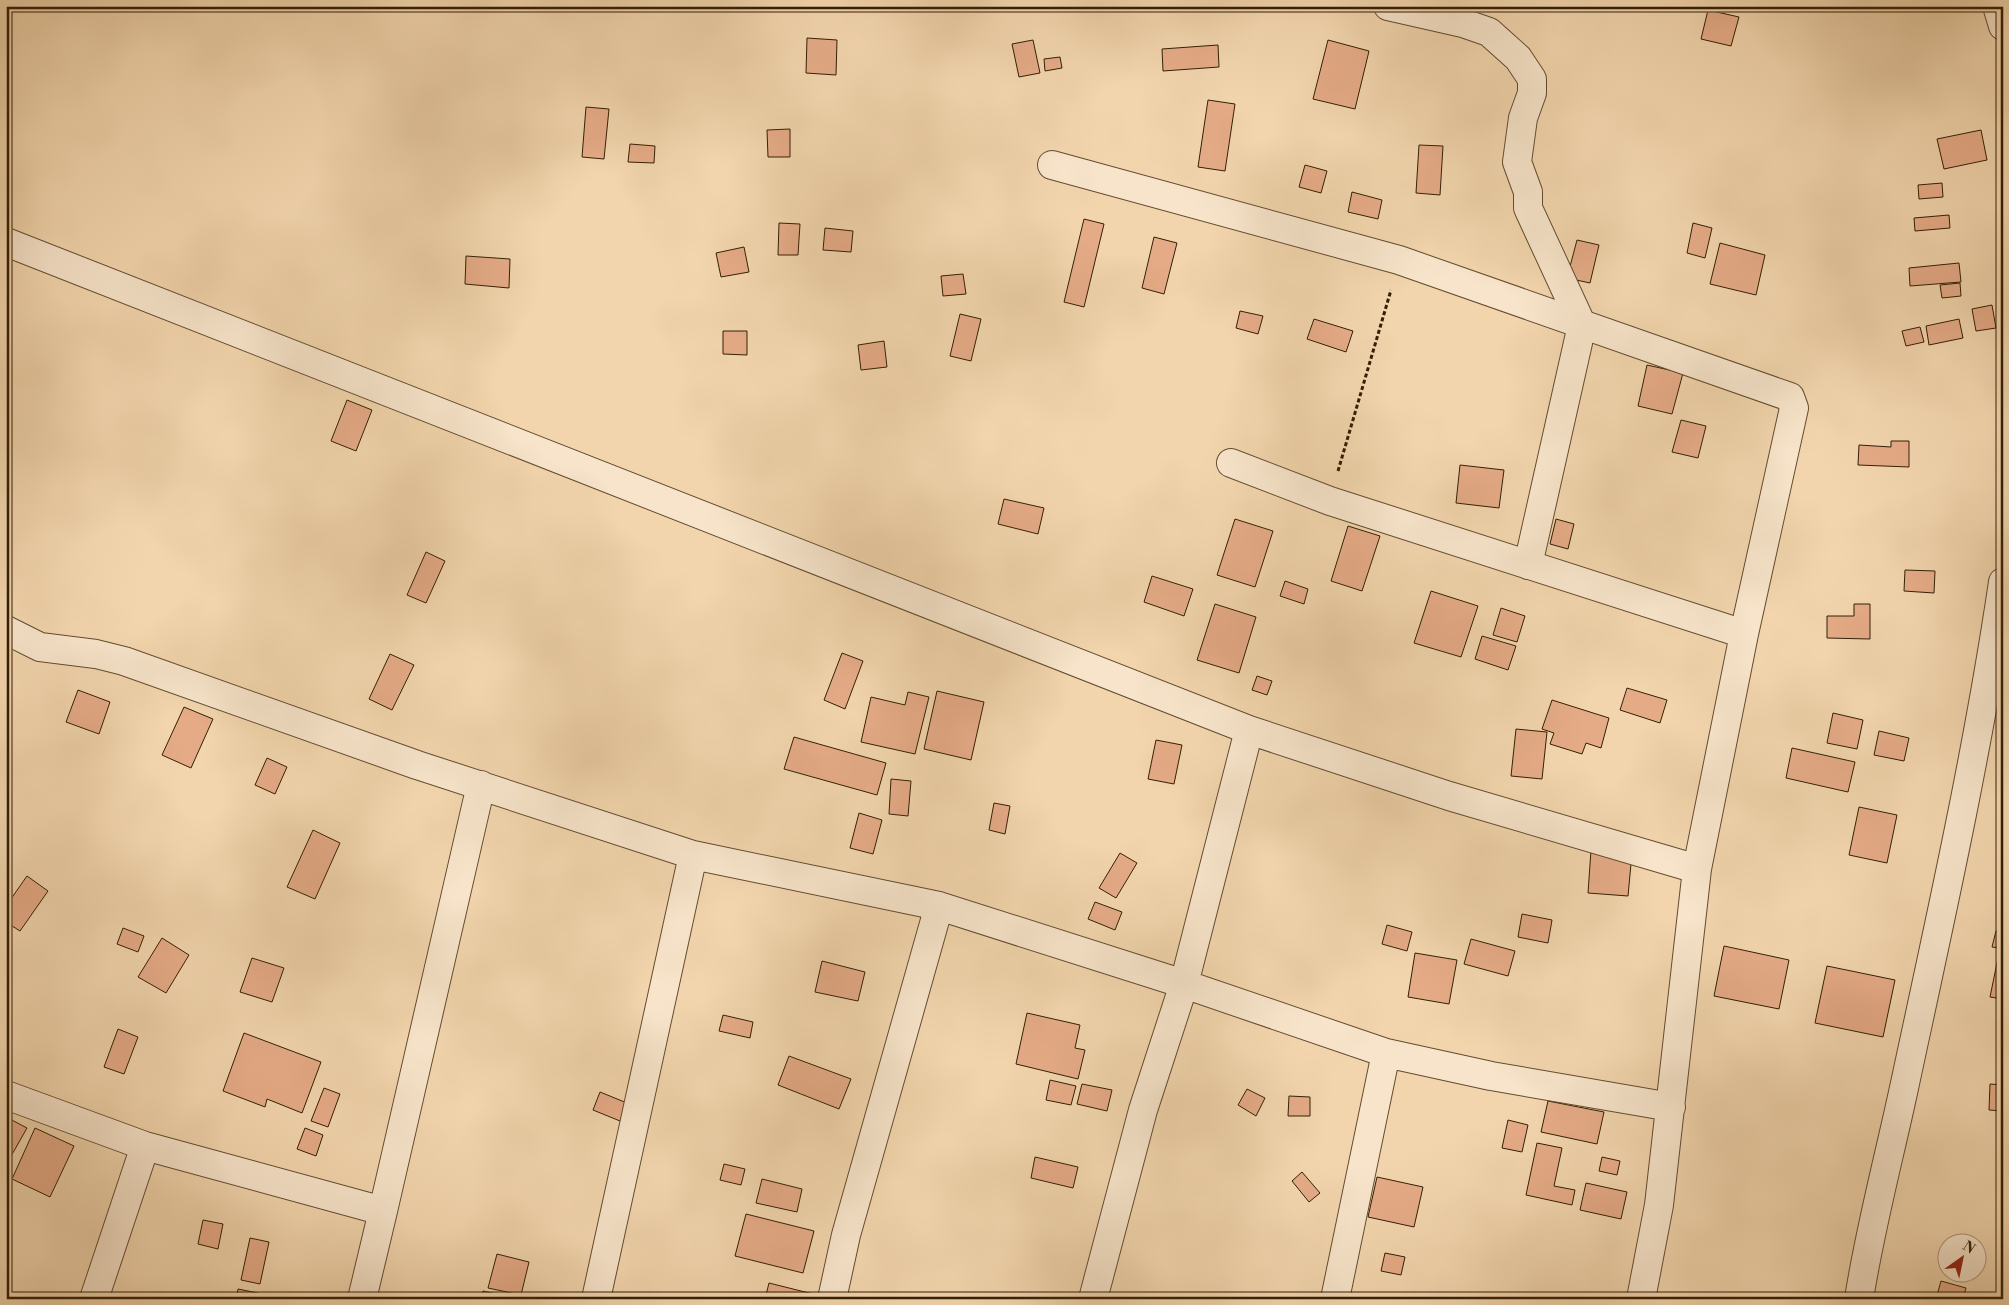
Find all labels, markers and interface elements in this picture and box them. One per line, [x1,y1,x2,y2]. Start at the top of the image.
north arrow [1936,1232,1986,1282]
text: N [1959,1237,1978,1259]

